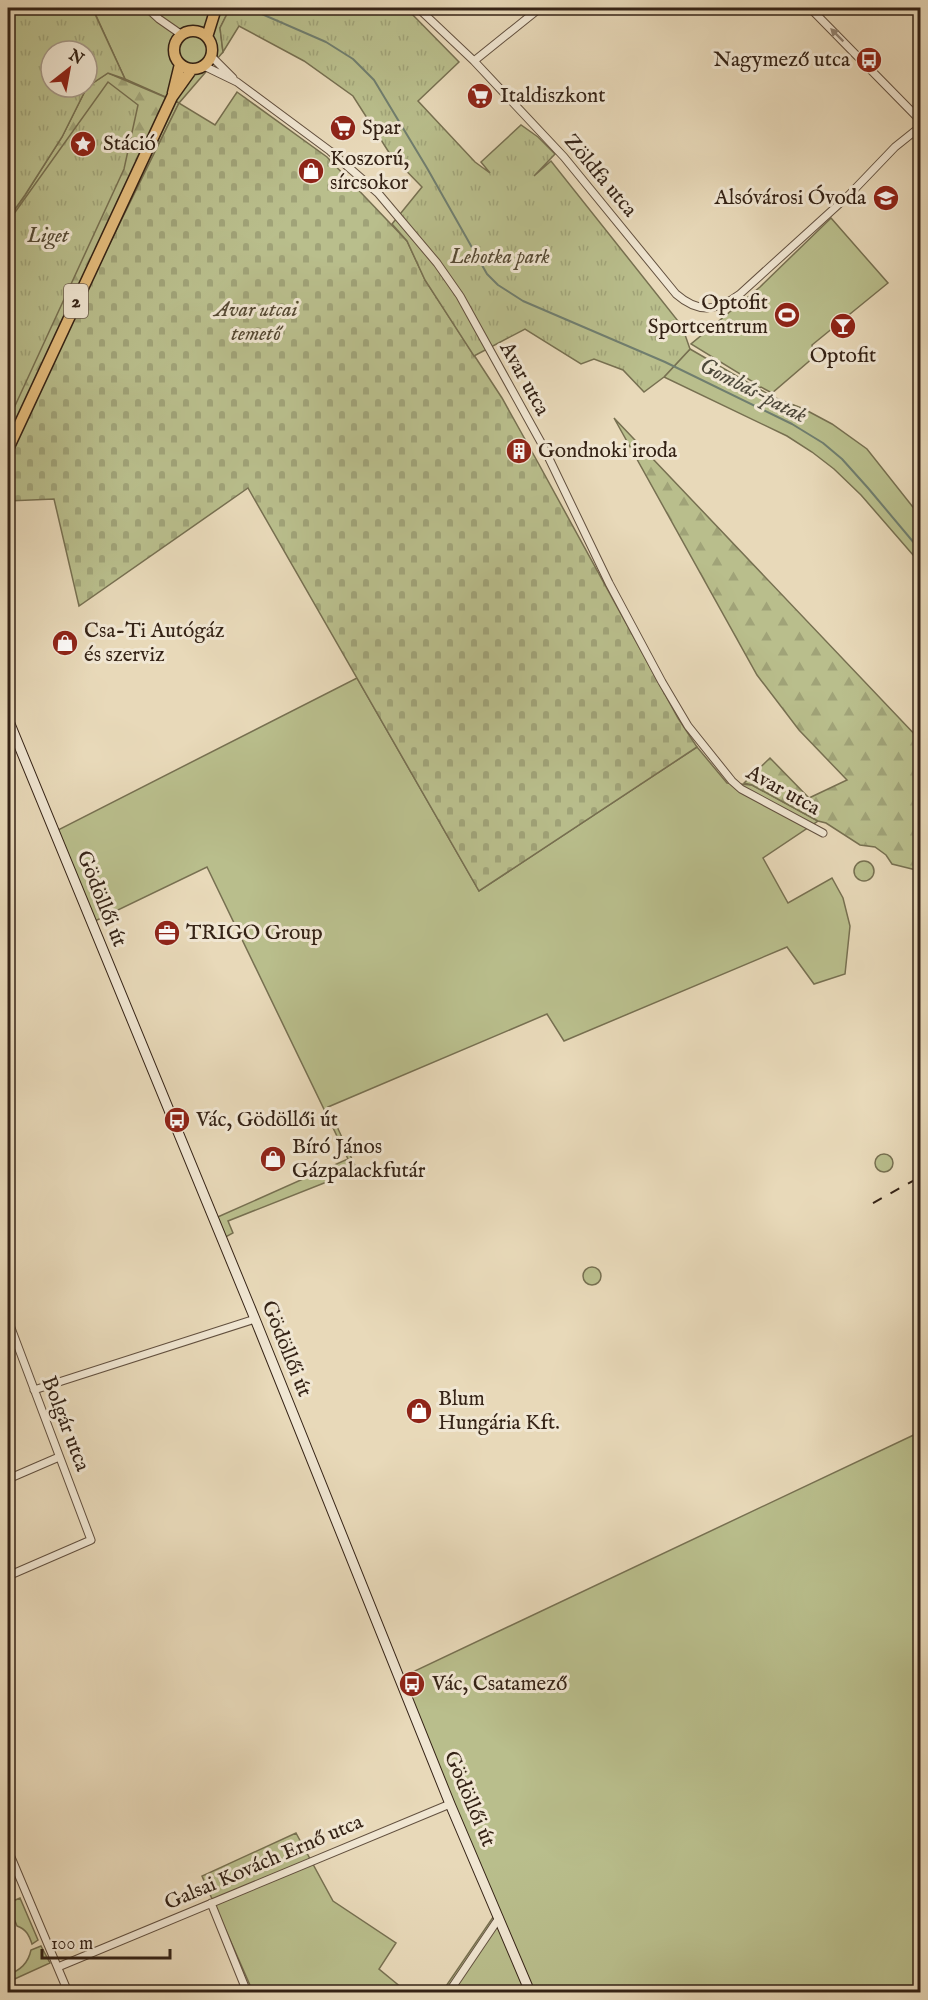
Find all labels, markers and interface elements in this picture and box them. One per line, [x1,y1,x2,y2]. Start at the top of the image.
one-way arrow [831,28,845,42]
north arrow [39,39,99,99]
text: N [64,45,87,70]
bus stop icon: Nagymező utca [854,45,884,75]
place label: Nagymező utca [713,47,851,74]
supermarket icon: Italdiszkont [465,81,495,111]
place label: Italdiszkont [500,83,605,110]
supermarket icon: Spar [328,113,358,143]
place label: Spar [362,115,401,142]
place icon: Stáció [68,129,98,159]
street label: Zöldfa utca [557,129,643,224]
place label: Stáció [103,131,156,158]
place label: Koszorú, sírcsokor [330,146,409,197]
shop icon: Koszorú, sírcsokor [296,156,326,186]
school or university icon: Alsóvárosi Óvoda [871,183,901,213]
place label: Alsóvárosi Óvoda [713,184,867,212]
park label: Liget [26,223,70,250]
park label: Lehotka park [449,244,550,271]
road number: 2 [64,284,88,318]
place label: Optofit Sportcentrum [648,290,768,341]
park label: Avar utcai temető [212,297,300,348]
sports icon: Optofit Sportcentrum [772,300,802,330]
bar icon: Optofit [828,311,858,341]
street label: Avar utca [492,336,556,422]
place label: Optofit [810,343,876,370]
water label: Gombás-patak [695,352,812,430]
building icon: Gondnoki iroda [504,436,534,466]
place label: Gondnoki iroda [538,438,678,465]
place label: Csa-Ti Autógáz és szerviz [84,618,225,669]
shop icon: Csa-Ti Autógáz és szerviz [50,628,80,658]
street label: Avar utca [740,759,826,823]
street label: Gödöllői út [69,847,133,951]
office icon: TRIGO Group [152,918,182,948]
place label: TRIGO Group [186,920,323,947]
bus stop icon: Vác, Gödöllői út [162,1105,192,1135]
place label: Vác, Gödöllői út [195,1107,338,1134]
place label: Bíró János Gázpalackfutár [292,1134,426,1185]
shop icon: Bíró János Gázpalackfutár [258,1144,288,1174]
street label: Gödöllői út [254,1297,318,1401]
street label: Bolgár utca [35,1373,96,1476]
place label: Blum Hungária Kft. [438,1386,560,1437]
shop icon: Blum Hungária Kft. [404,1396,434,1426]
bus stop icon: Vác, Csatamező [397,1669,427,1699]
place label: Vác, Csatamező [431,1671,567,1698]
street label: Gödöllői út [437,1747,501,1851]
street label: Galsai Kovách Ernő utca [161,1809,368,1917]
scale bar [42,1922,170,1960]
text: 100 m [51,1933,93,1956]

